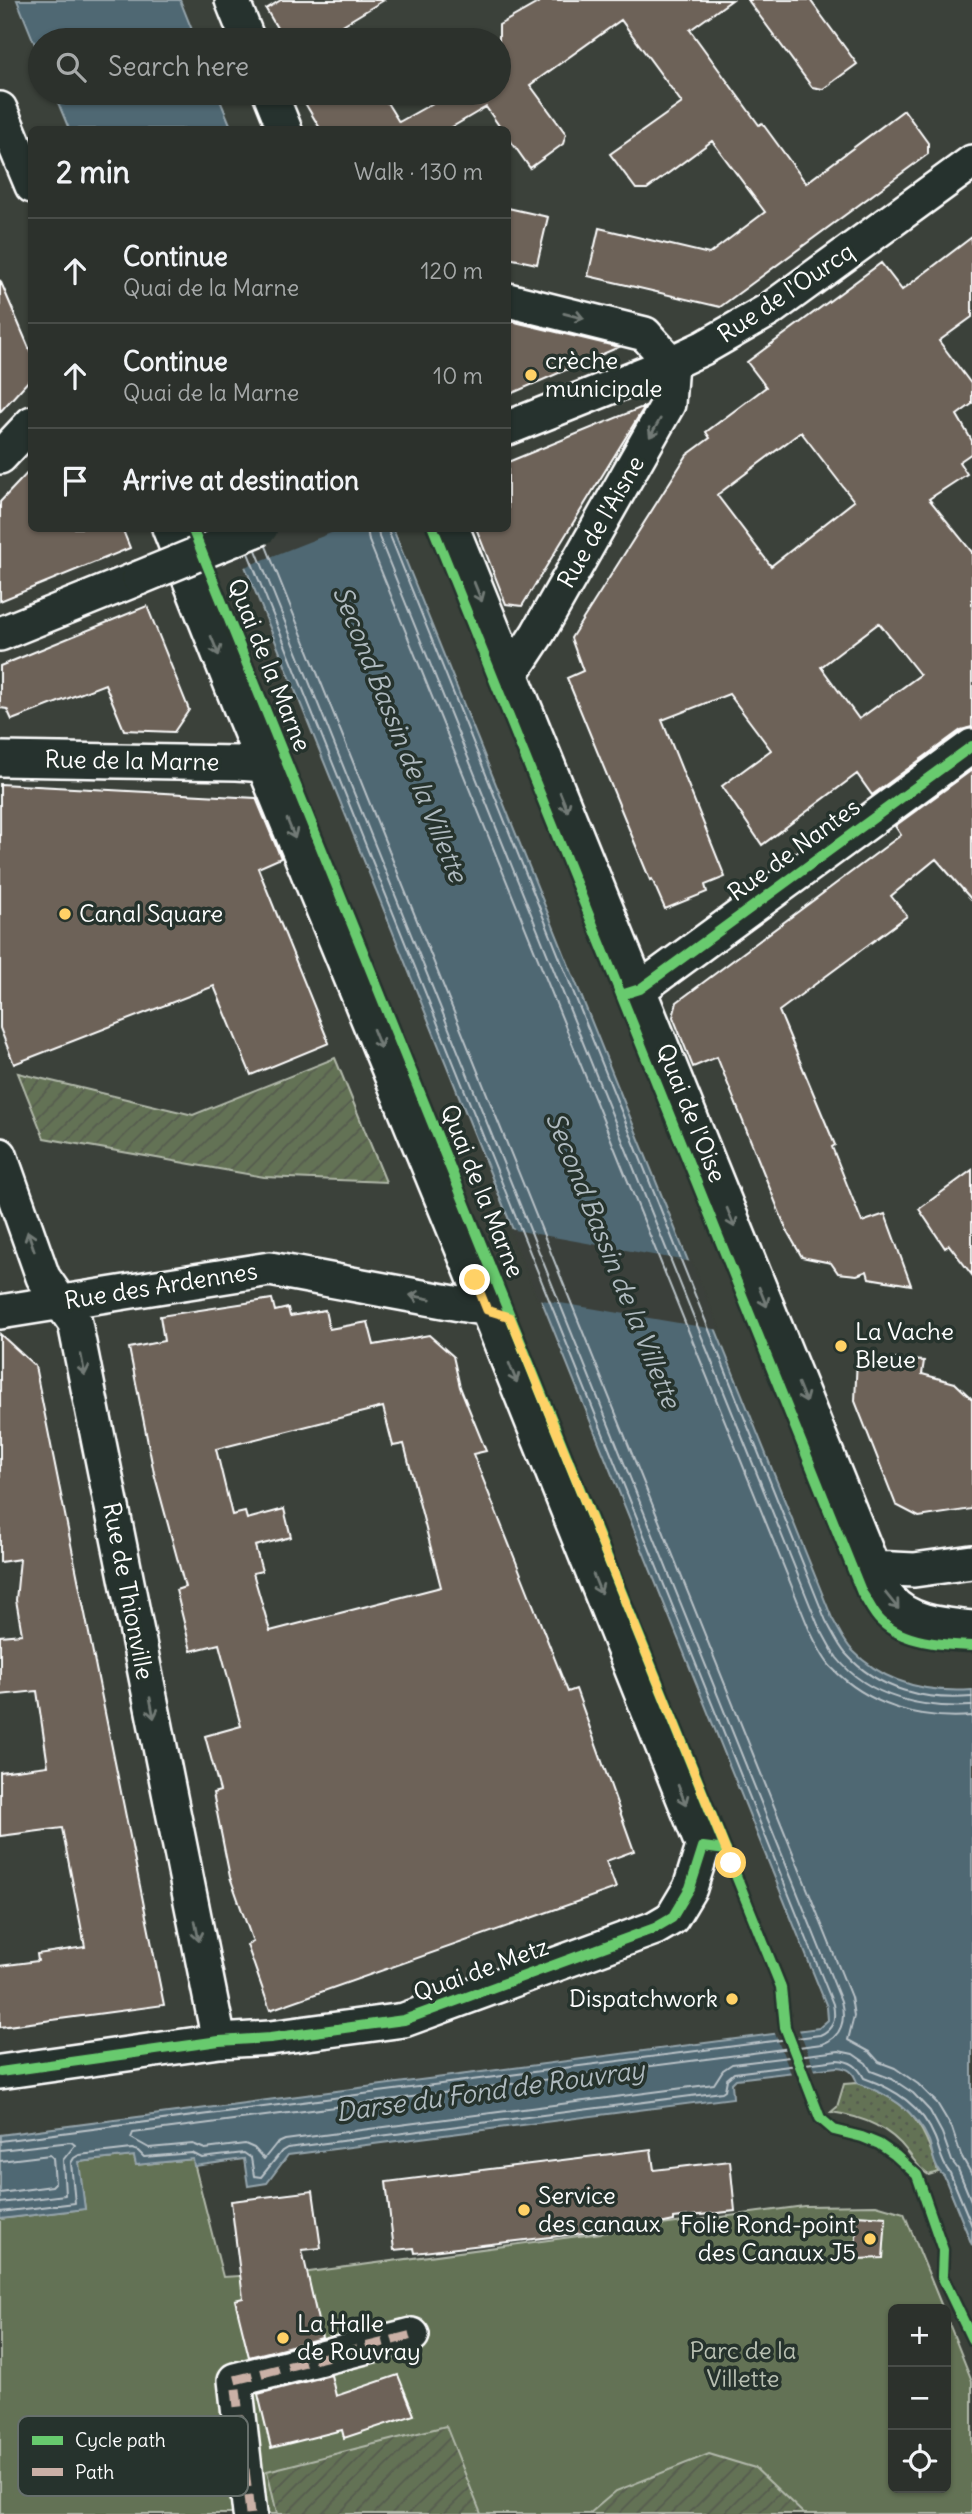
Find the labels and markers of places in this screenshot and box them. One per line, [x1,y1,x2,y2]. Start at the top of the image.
place label: crèche municipale [545,345,663,403]
marker: crèche municipale [523,367,539,383]
place label: Canal Square [79,898,223,928]
marker: Canal Square [57,906,73,922]
place label: La Vache Bleue [855,1316,954,1374]
marker: La Vache Bleue [833,1338,849,1354]
place label: Dispatchwork [569,1983,718,2013]
marker: Dispatchwork [724,1991,740,2007]
place label: Service des canaux [538,2180,661,2238]
marker: Service des canaux [516,2202,532,2218]
place label: Folie Rond-point des Canaux J5 [680,2209,856,2267]
marker: Folie Rond-point des Canaux J5 [862,2231,878,2247]
place label: La Halle de Rouvray [297,2308,421,2366]
marker: La Halle de Rouvray [275,2330,291,2346]

